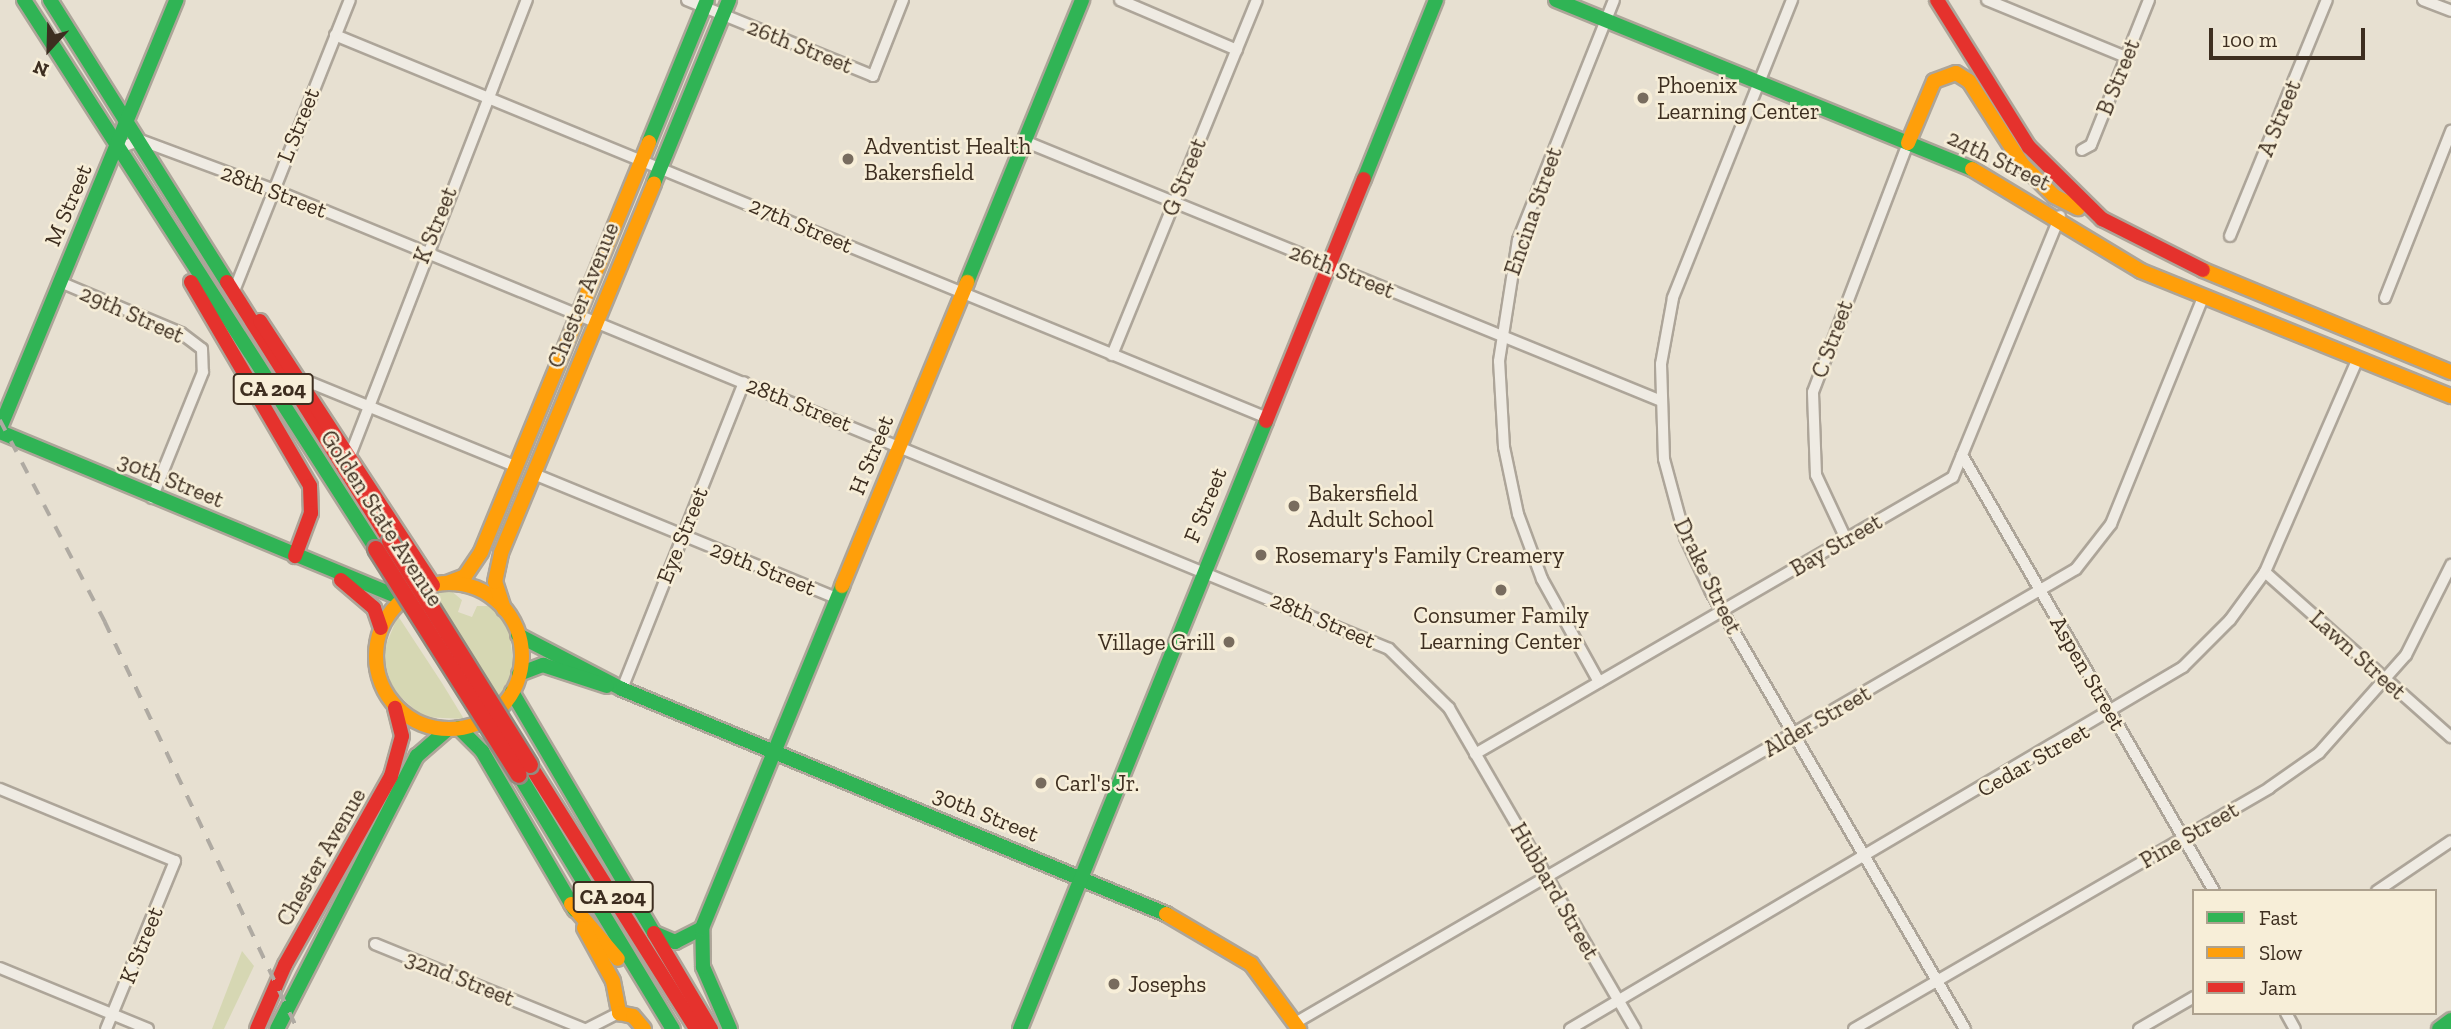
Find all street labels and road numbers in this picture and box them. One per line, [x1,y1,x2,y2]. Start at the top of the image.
street label: 26th Street [743,12,857,80]
street label: B Street [2090,35,2146,119]
street label: A Street [2251,75,2307,161]
street label: L Street [271,84,325,166]
street label: 24th Street [1943,123,2055,197]
street label: G Street [1156,134,1212,220]
street label: Encina Street [1498,143,1568,279]
street label: 28th Street [217,158,331,224]
street label: M Street [38,160,98,250]
street label: K Street [407,182,463,268]
street label: 27th Street [745,191,857,259]
street label: Chester Avenue [541,218,625,372]
street label: 26th Street [1285,237,1399,305]
street label: 29th Street [76,279,188,349]
street label: C Street [1805,296,1859,382]
street label: 28th Street [742,370,856,438]
road number: CA 204 [231,372,315,406]
street label: H Street [843,411,899,499]
street label: Golden State Avenue [315,425,449,611]
street label: 30th Street [114,446,228,514]
street label: F Street [1177,463,1233,547]
street label: Eye Street [650,483,714,587]
street label: Bay Street [1785,508,1887,582]
street label: Drake Street [1668,514,1748,638]
street label: 29th Street [706,534,820,602]
street label: 28th Street [1266,586,1380,654]
street label: Lawn Street [2304,605,2412,705]
street label: Aspen Street [2044,611,2132,735]
street label: Alder Street [1758,679,1876,763]
street label: Cedar Street [1972,717,2094,803]
street label: 30th Street [929,780,1043,848]
street label: Chester Avenue [270,783,372,931]
street label: Pine Street [2135,796,2243,874]
street label: Hubbard Street [1505,818,1605,964]
road number: CA 204 [571,880,655,914]
street label: K Street [113,902,169,988]
street label: 32nd Street [402,944,518,1012]

